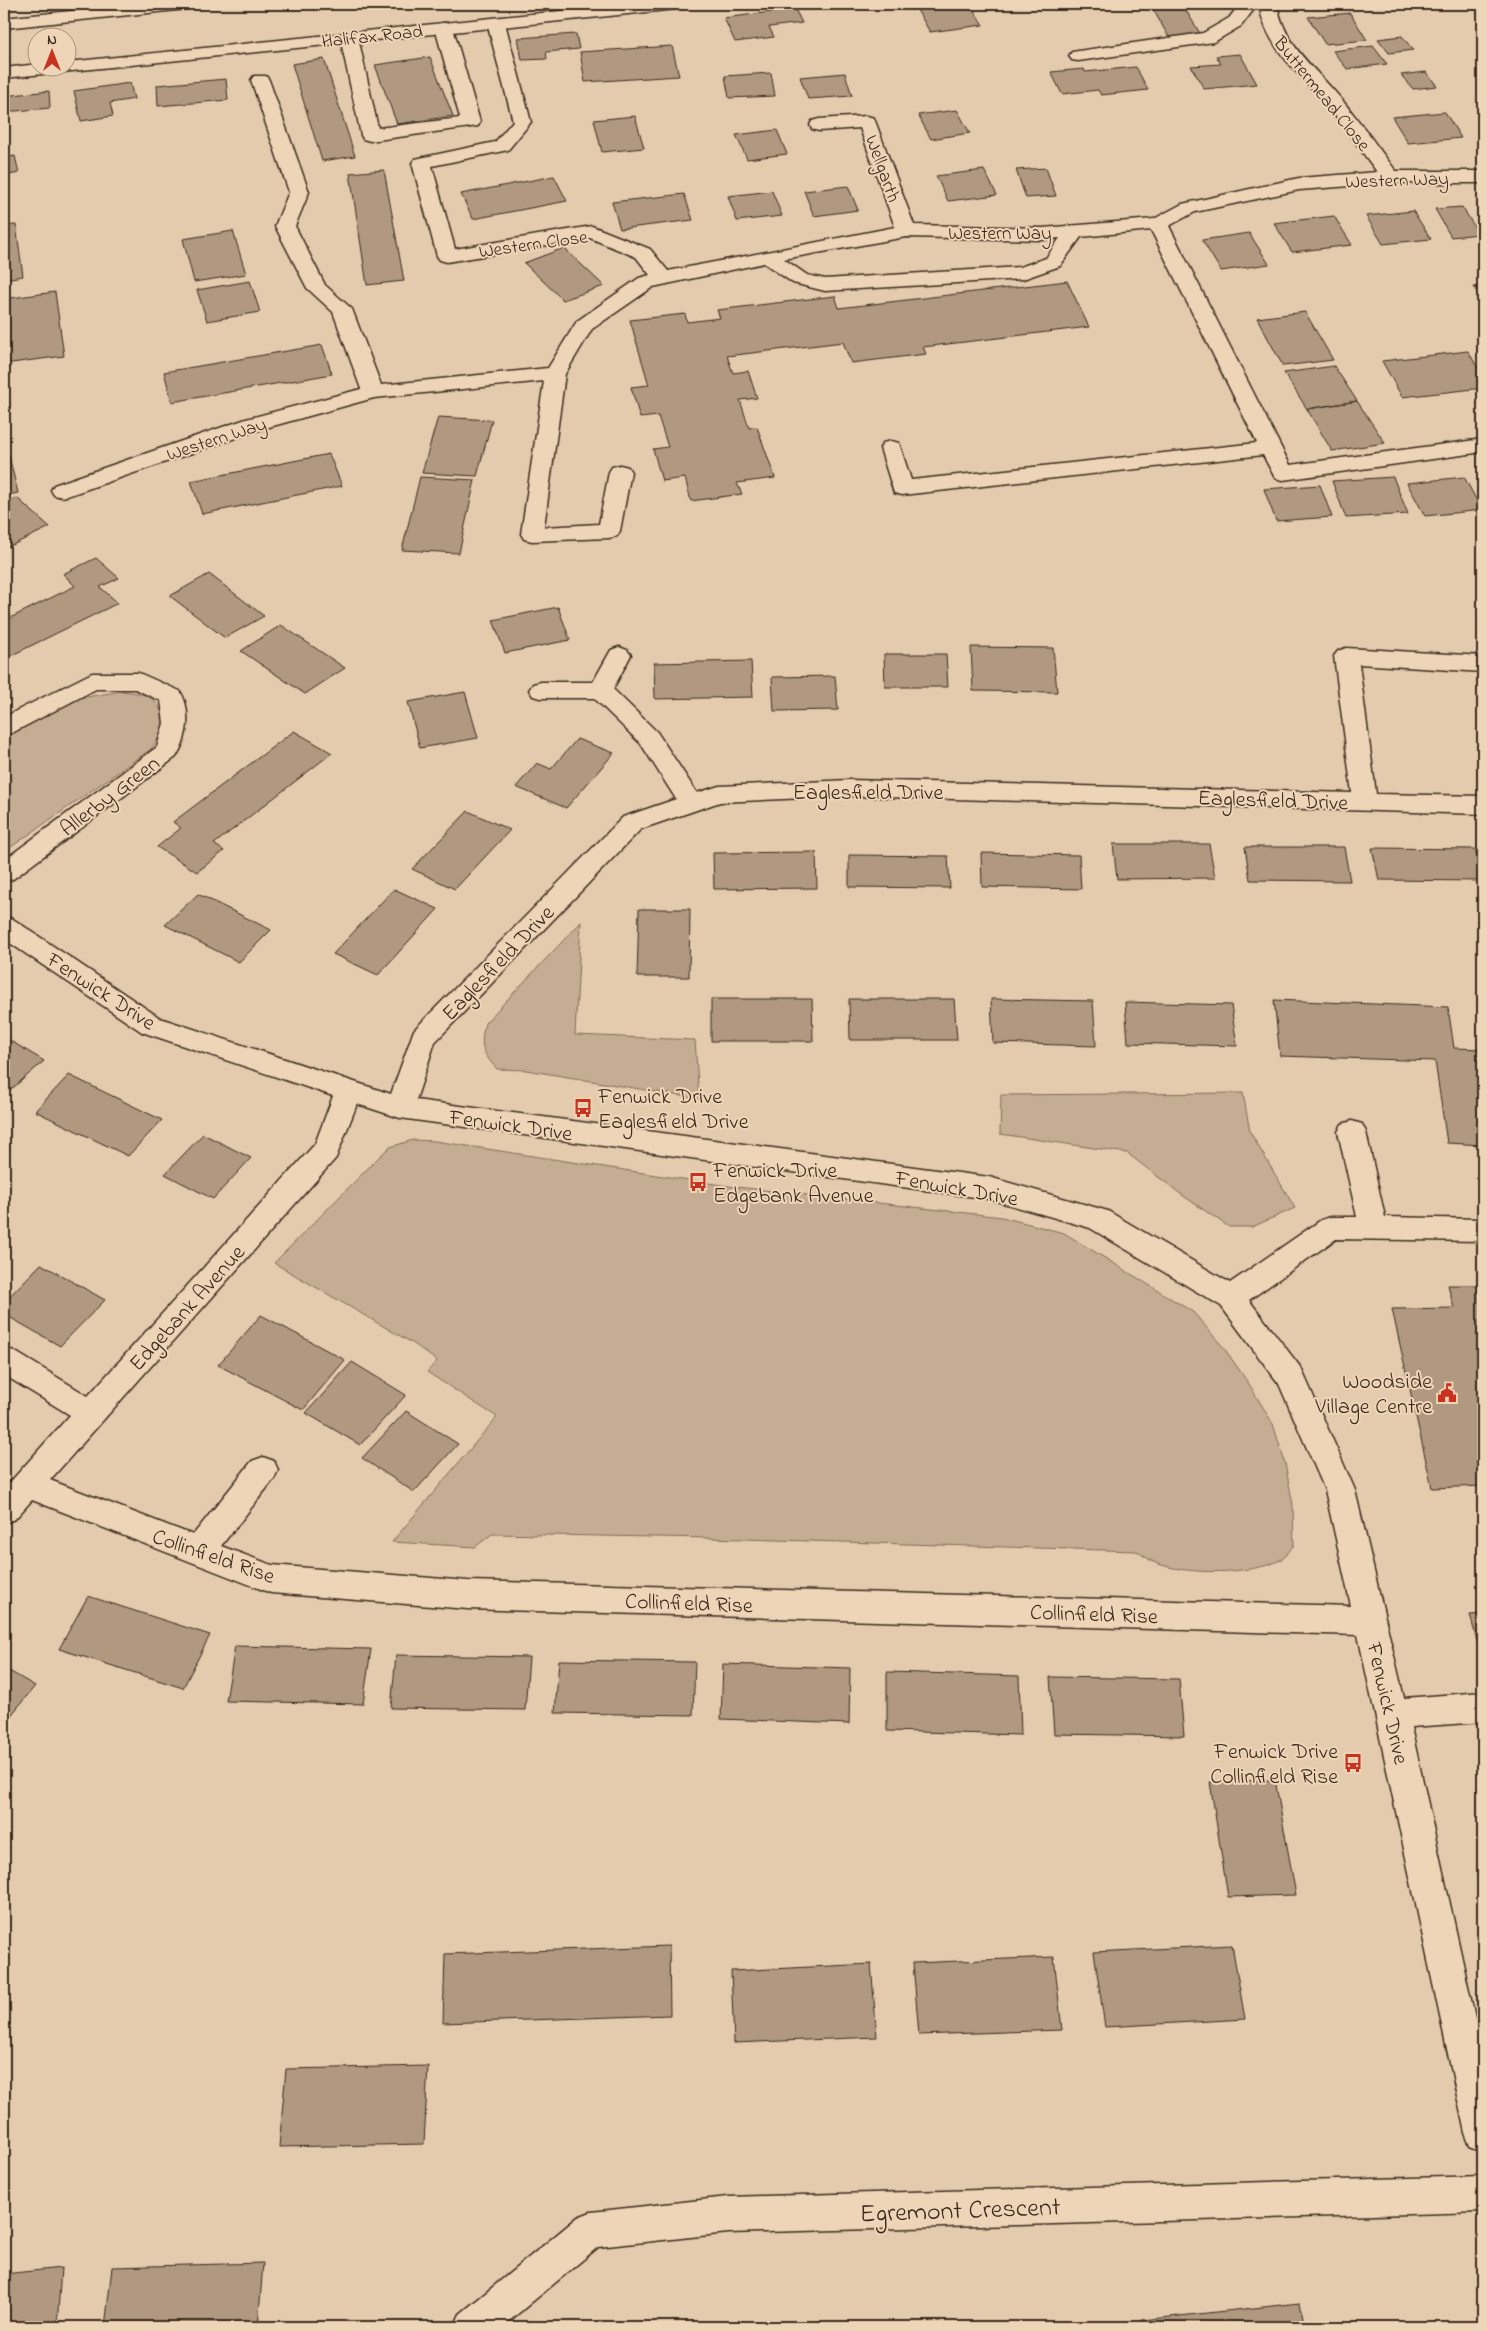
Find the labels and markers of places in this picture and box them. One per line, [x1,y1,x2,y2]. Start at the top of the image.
place label: Fenwick Drive Eaglesfield Drive [597,1082,749,1140]
bus stop icon: Fenwick Drive Eaglesfield Drive [572,1097,594,1119]
place label: Fenwick Drive Edgebank Avenue [712,1156,874,1214]
bus stop icon: Fenwick Drive Edgebank Avenue [687,1171,709,1193]
place label: Woodside Village Centre [1314,1367,1432,1425]
public building icon: Woodside Village Centre [1436,1382,1458,1404]
place label: Fenwick Drive Collinfield Rise [1210,1737,1338,1794]
bus stop icon: Fenwick Drive Collinfield Rise [1342,1752,1364,1774]

